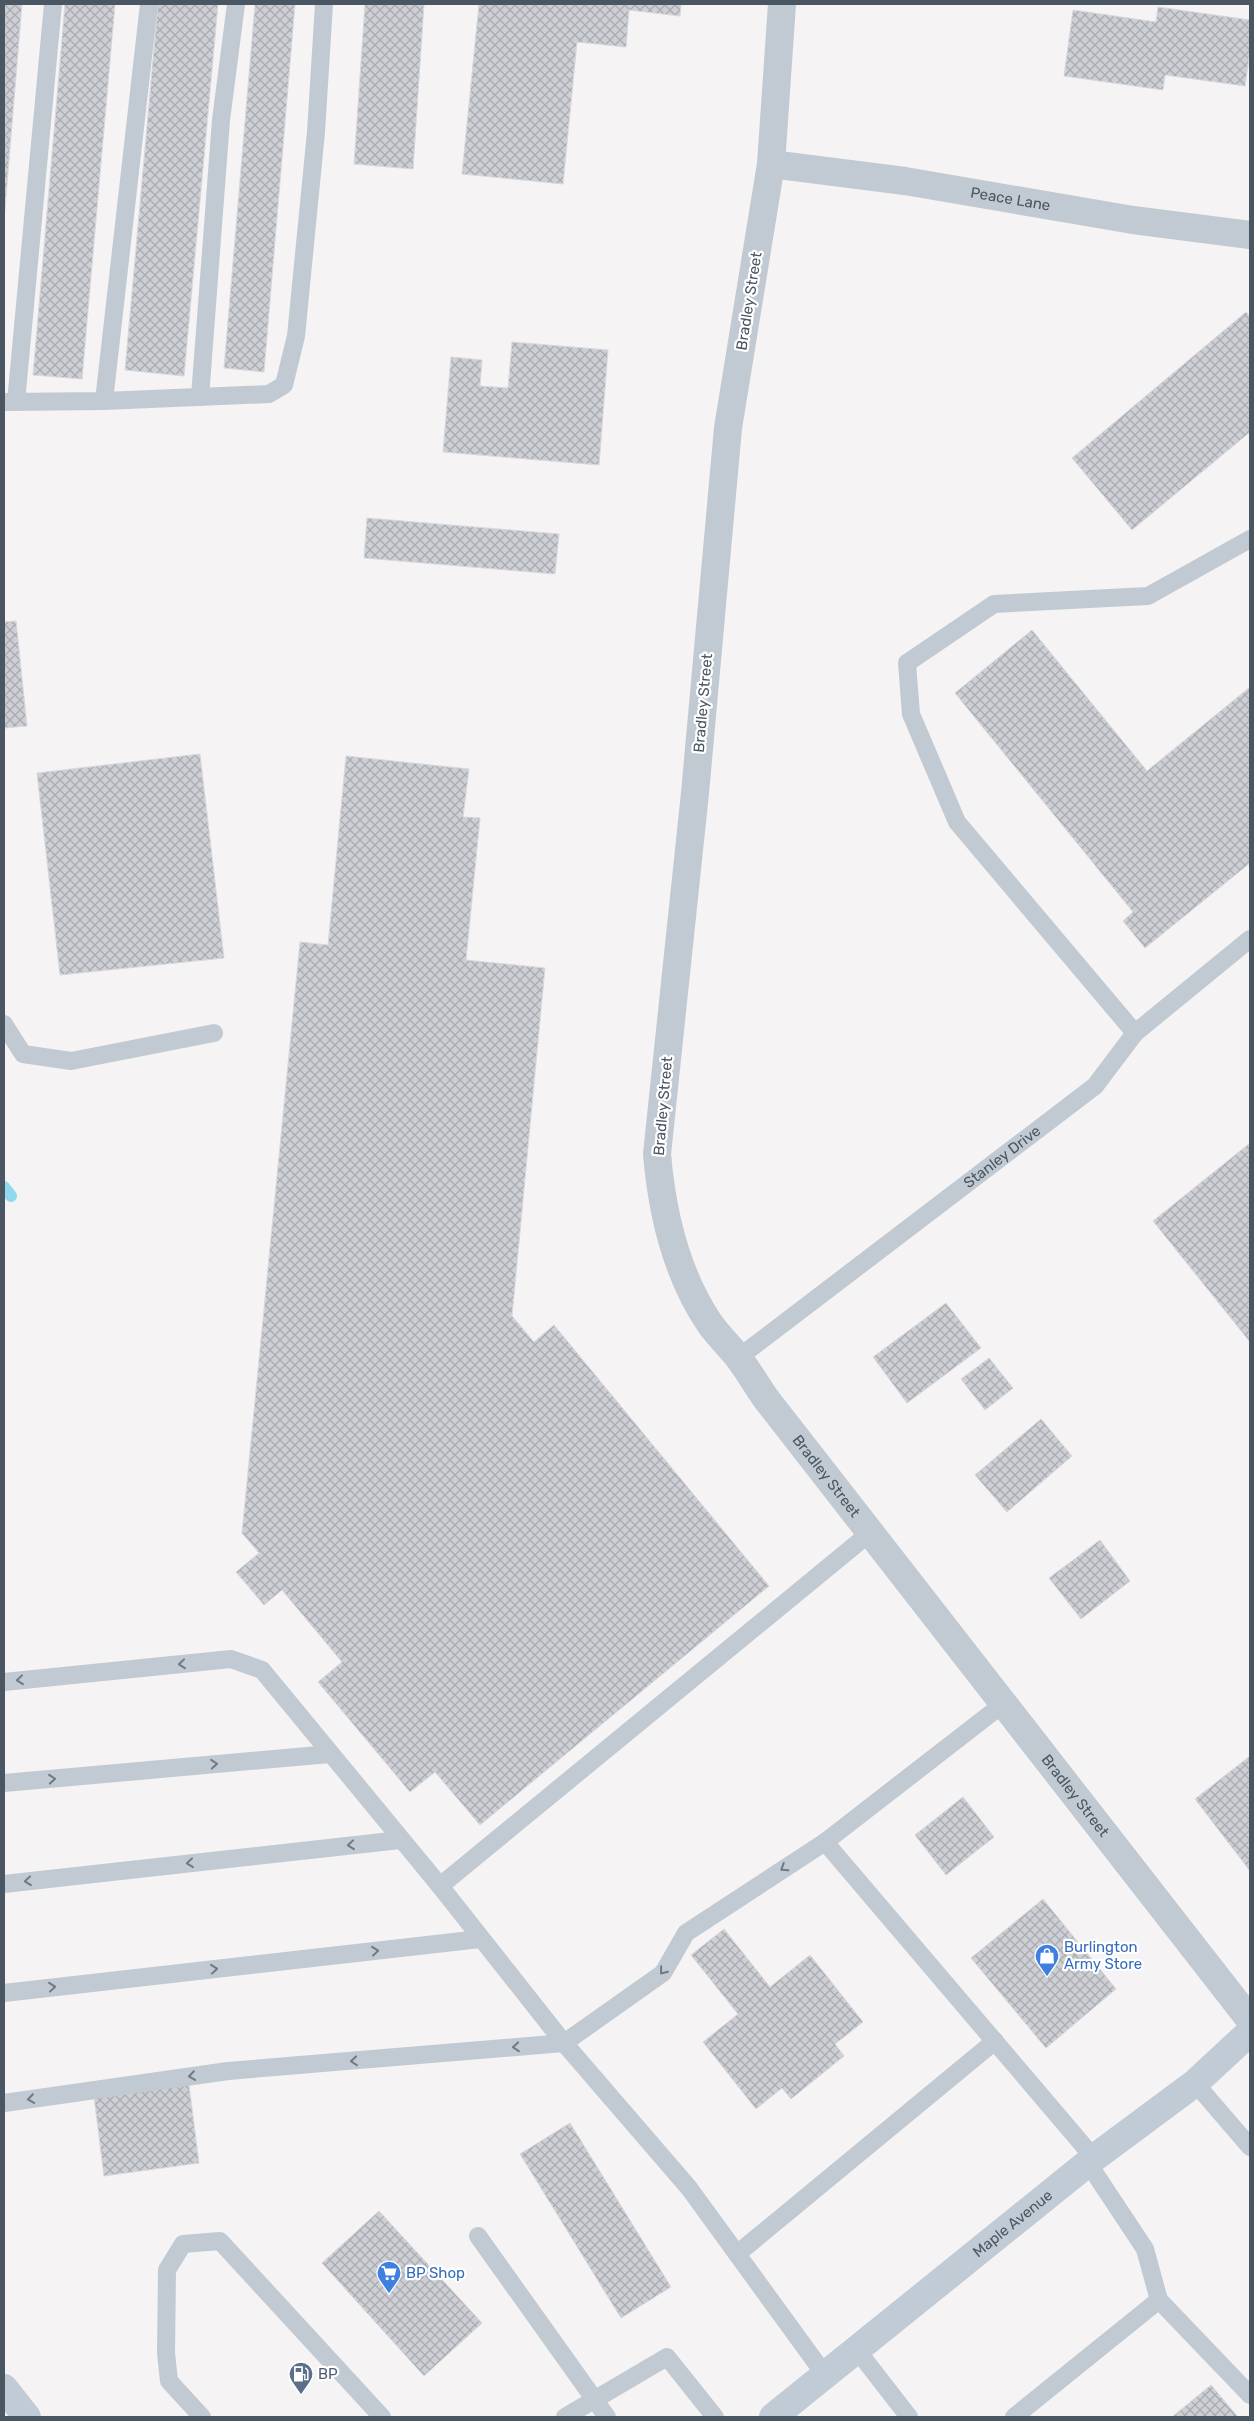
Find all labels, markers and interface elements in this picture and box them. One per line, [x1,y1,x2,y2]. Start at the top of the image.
street label: Peace Lane [969,183,1052,215]
street label: Bradley Street [732,250,766,352]
street label: Bradley Street [690,653,716,753]
street label: Bradley Street [650,1056,676,1156]
street label: Stanley Drive [960,1122,1044,1192]
street label: Bradley Street [789,1431,864,1521]
one-way arrow [178,1658,186,1669]
one-way arrow [16,1674,24,1685]
street label: Bradley Street [1038,1751,1113,1841]
one-way arrow [210,1759,218,1770]
one-way arrow [49,1774,57,1785]
one-way arrow [347,1839,355,1850]
one-way arrow [185,1857,193,1868]
one-way arrow [781,1862,790,1872]
one-way arrow [24,1875,32,1886]
place label: Burlington Army Store [1064,1938,1142,1973]
shop icon: Burlington Army Store [1034,1943,1060,1977]
one-way arrow [372,1946,380,1957]
one-way arrow [210,1964,218,1975]
one-way arrow [659,1965,668,1974]
one-way arrow [49,1982,57,1993]
one-way arrow [511,2041,519,2052]
one-way arrow [349,2055,357,2066]
one-way arrow [188,2070,196,2081]
one-way arrow [27,2094,36,2104]
street label: Maple Avenue [969,2186,1056,2261]
supermarket icon: BP Shop [376,2260,402,2294]
place label: BP Shop [406,2264,465,2282]
fuel station icon: BP [288,2361,314,2395]
place label: BP [318,2365,338,2383]

